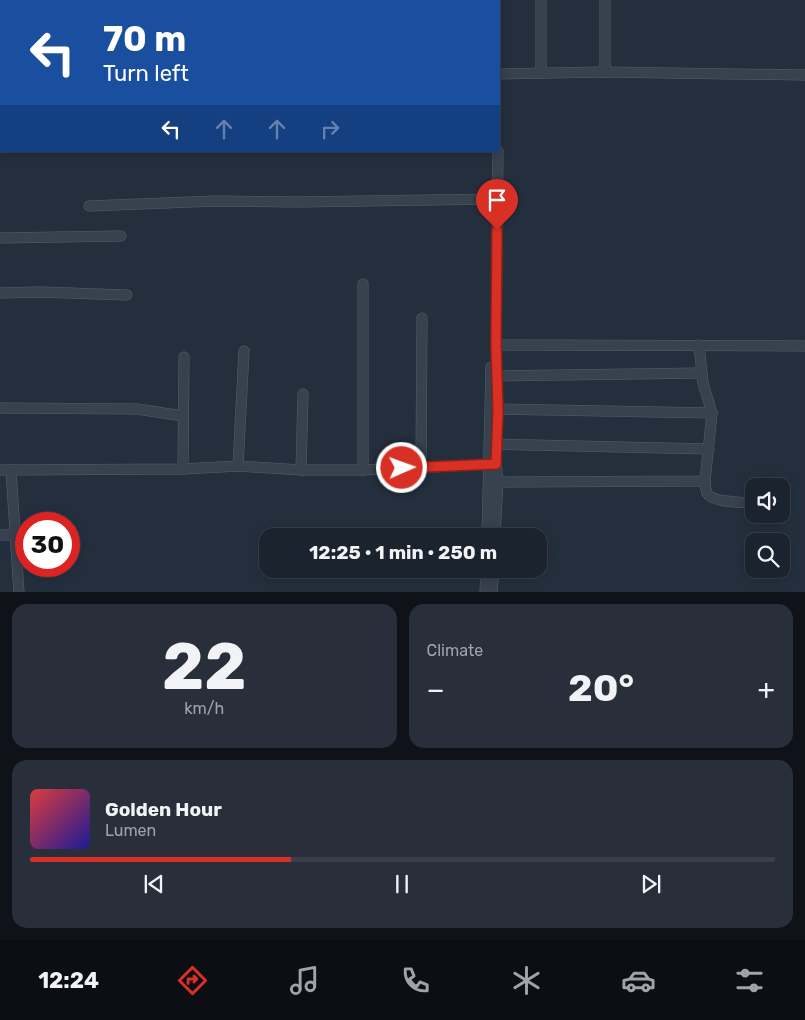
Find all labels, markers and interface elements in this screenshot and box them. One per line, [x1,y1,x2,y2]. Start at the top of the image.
text: 70 m [103,18,186,60]
icon: left [20,20,85,85]
text: Turn left [103,60,189,87]
icon: left [157,115,185,143]
icon: ahead [210,115,238,143]
icon: ahead [263,115,291,143]
icon: right [316,115,344,143]
pin [476,179,518,230]
icon: arrive [483,186,511,214]
position arrow [375,441,427,493]
map controls [745,478,790,578]
button: sound [745,478,790,523]
speed limit sign: 30 [15,512,80,577]
button: search [745,533,790,578]
text: 12:25 · 1 min · 250 m [309,541,497,564]
text: 22 [162,628,247,705]
text: Climate [427,641,483,660]
text: 20° [568,665,634,711]
text: − [427,673,445,706]
text: + [758,673,775,706]
text: km/h [184,699,224,718]
text: Golden Hour [105,798,222,821]
text: Lumen [105,821,156,840]
icon: previous [140,870,168,898]
icon: pause [388,870,416,898]
icon: next [637,870,665,898]
icon: directions [175,963,210,998]
icon: music [287,963,322,998]
icon: phone [398,963,433,998]
icon: climate [509,963,544,998]
icon: car [621,963,656,998]
icon: filters [732,963,767,998]
text: 12:24 [38,967,99,994]

